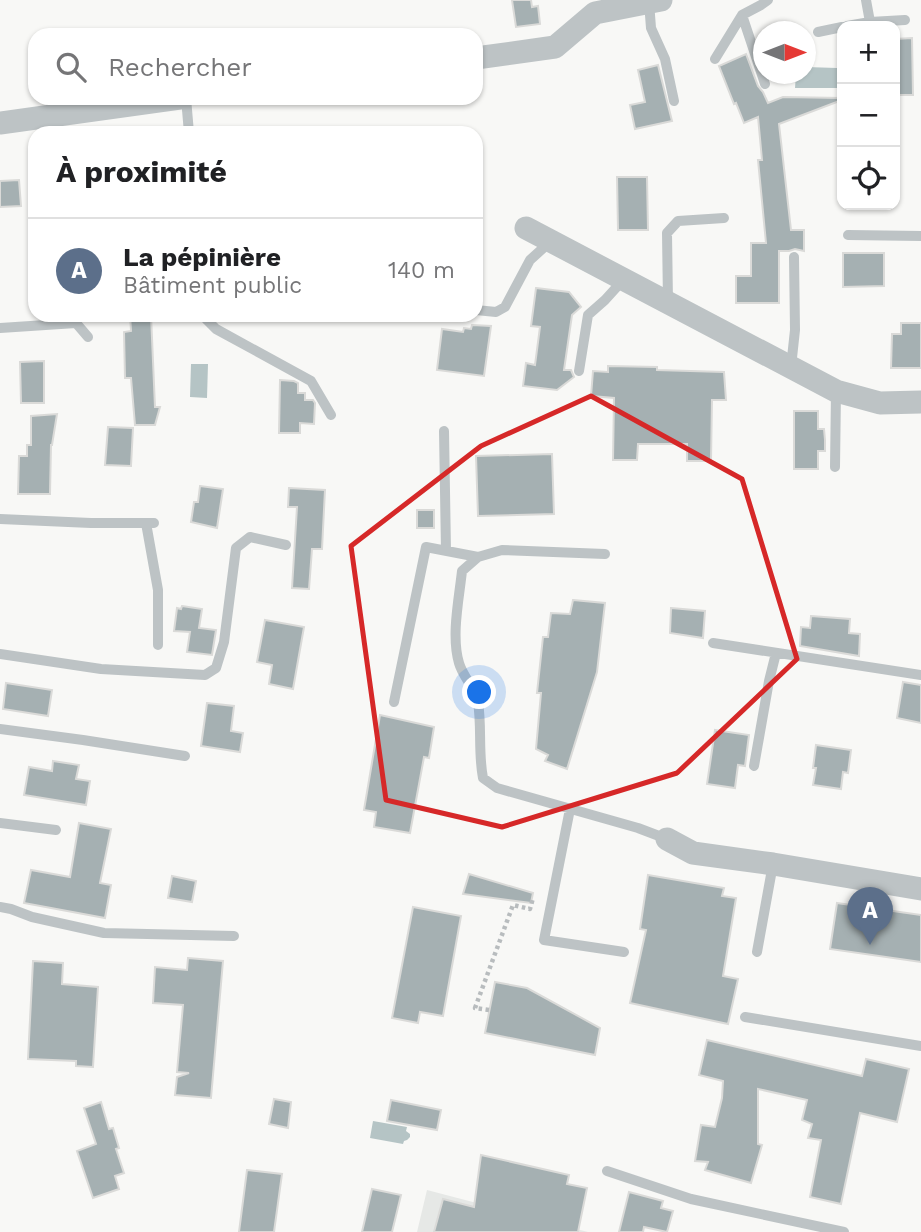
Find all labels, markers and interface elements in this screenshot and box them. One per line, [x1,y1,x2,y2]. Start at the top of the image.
north arrow [753,21,816,84]
map controls [837,21,900,210]
button: + [837,21,900,84]
search box [28,28,483,105]
icon: search [52,48,90,86]
text: Rechercher [108,52,252,82]
button: − [837,84,900,147]
button: locate [837,147,900,210]
text: À proximité [56,154,227,189]
text: La pépinière [123,242,281,272]
text: A [71,257,87,284]
text: 140 m [388,257,455,284]
text: Bâtiment public [123,272,302,299]
your location [462,675,496,709]
pin: A [847,887,893,945]

